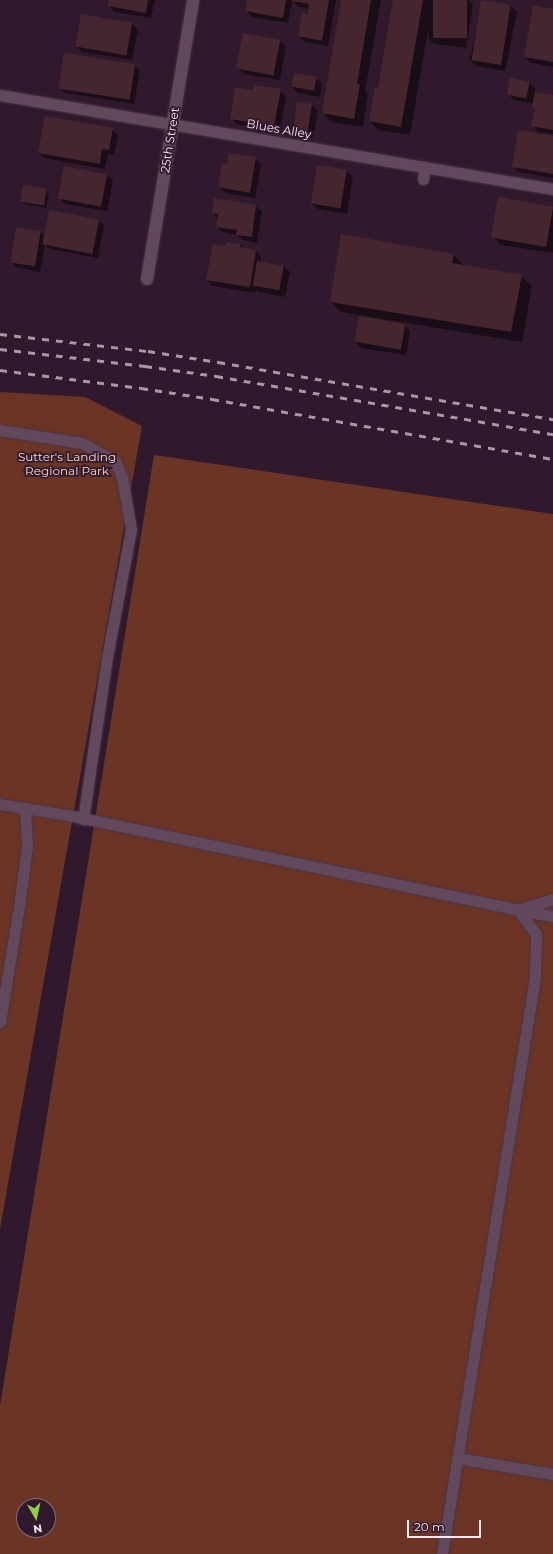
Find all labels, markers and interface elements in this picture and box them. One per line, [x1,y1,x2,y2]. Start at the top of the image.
street label: 25th Street [158,106,182,174]
street label: Blues Alley [246,116,312,142]
park label: Sutter's Landing Regional Park [18,450,116,478]
north arrow [16,1498,56,1538]
scale bar [409,1512,483,1538]
text: 20 m [414,1519,445,1534]
text: N [32,1521,43,1536]

